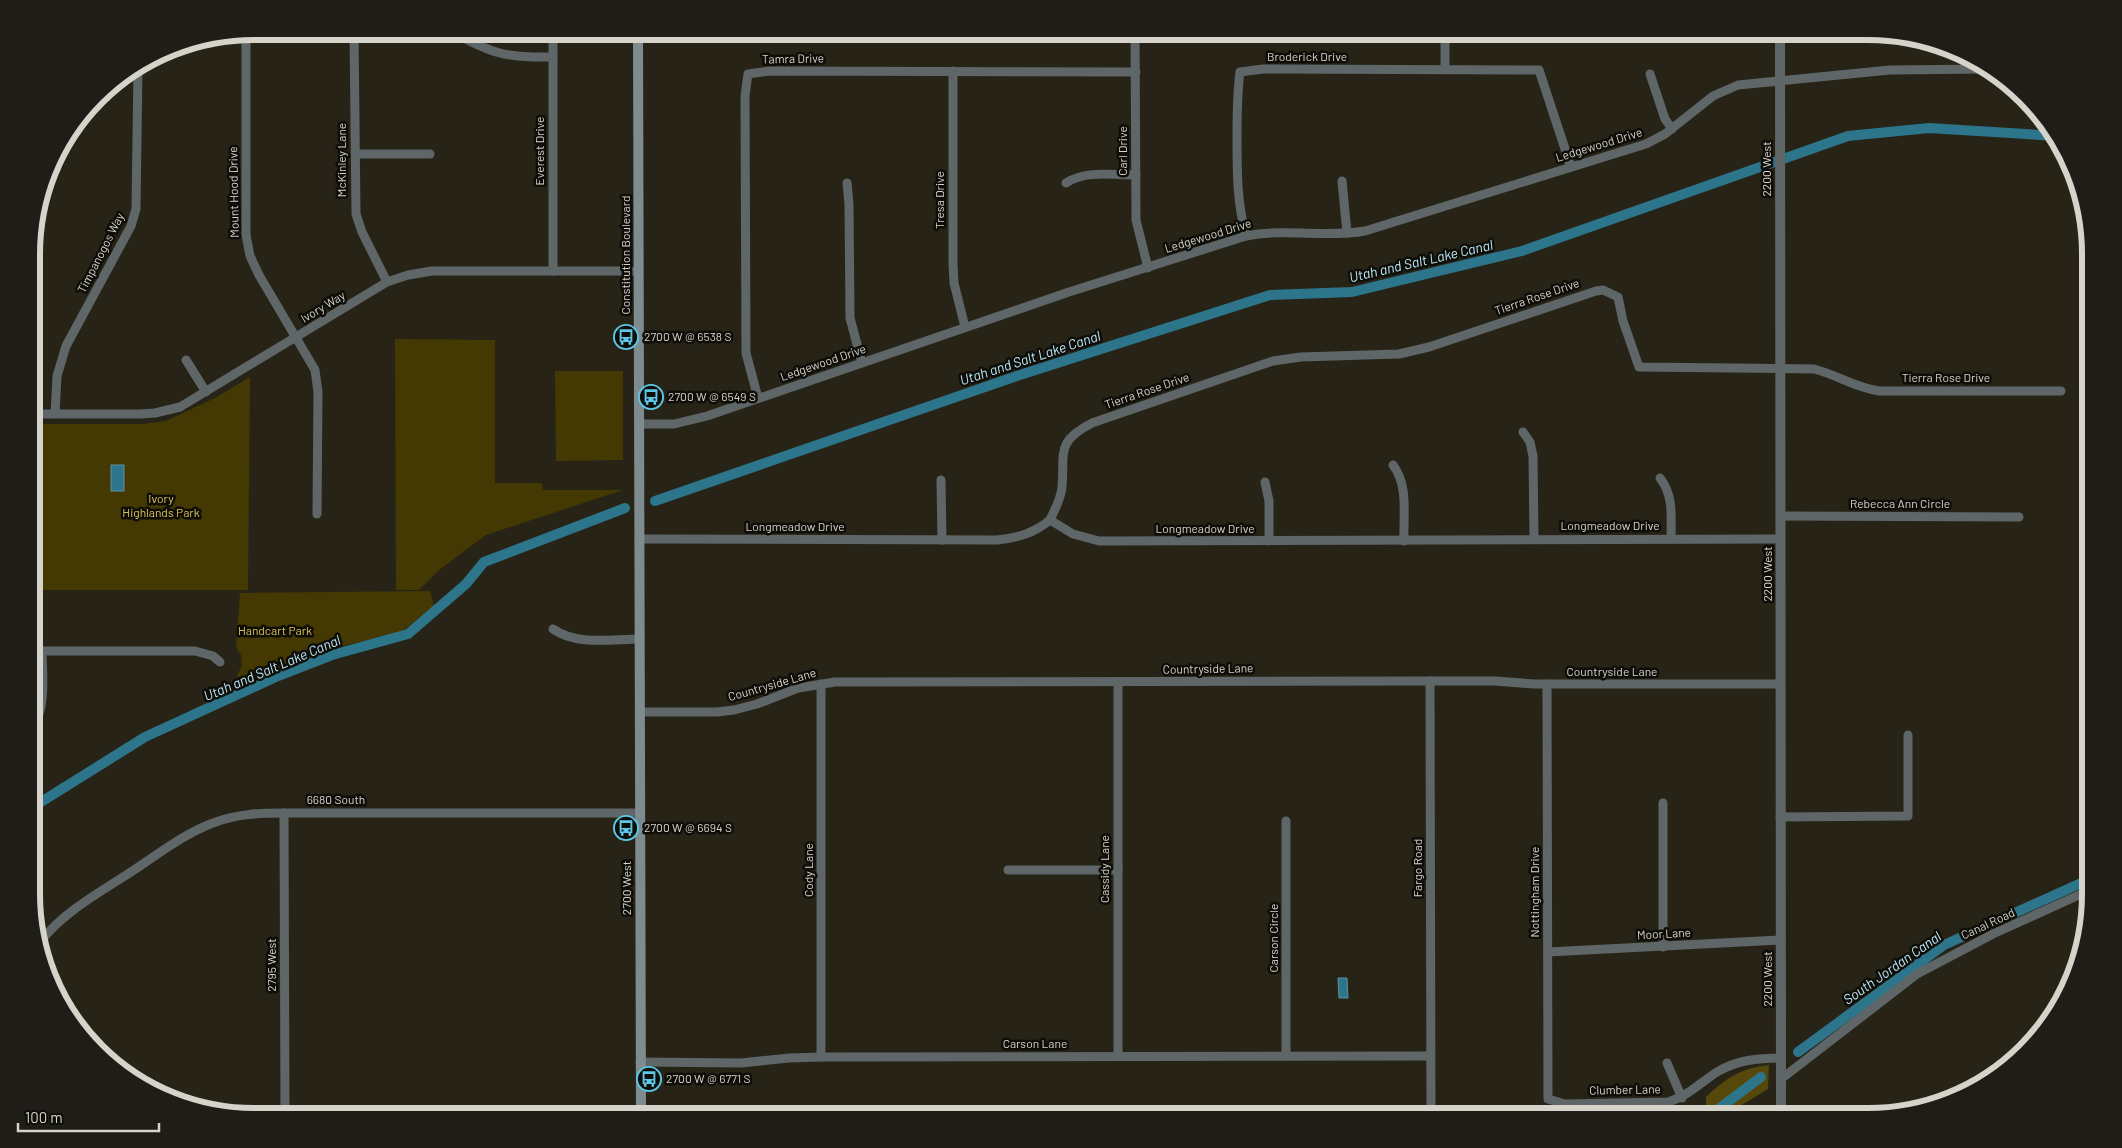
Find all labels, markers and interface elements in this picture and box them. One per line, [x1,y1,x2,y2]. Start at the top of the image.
street label: Broderick Drive [1267,49,1347,63]
street label: Tamra Drive [762,50,824,66]
street label: Everest Drive [532,116,546,186]
street label: McKinley Lane [334,123,348,197]
street label: Ledgewood Drive [1554,124,1644,164]
street label: Carl Drive [1115,126,1129,176]
street label: 2200 West [1759,141,1773,197]
street label: Mount Hood Drive [225,146,241,238]
street label: Tresa Drive [932,171,946,229]
street label: Constitution Boulevard [618,195,632,315]
street label: Timpanogos Way [74,210,127,295]
street label: Ledgewood Drive [1163,215,1253,255]
water label: Utah and Salt Lake Canal [1347,236,1494,285]
street label: Tierra Rose Drive [1493,275,1581,317]
street label: Ivory Way [298,287,348,325]
bus stop icon: 2700 W @ 6538 S [613,324,639,350]
water label: Utah and Salt Lake Canal [957,327,1102,388]
place label: 2700 W @ 6538 S [644,329,732,343]
street label: Ledgewood Drive [778,341,867,383]
street label: Tierra Rose Drive [1103,369,1191,411]
street label: Tierra Rose Drive [1902,370,1990,384]
bus stop icon: 2700 W @ 6549 S [638,384,664,410]
place label: 2700 W @ 6549 S [668,389,756,403]
park label: Ivory Highlands Park [122,491,200,519]
street label: Rebecca Ann Circle [1850,496,1950,510]
street label: Longmeadow Drive [1560,518,1660,532]
street label: Longmeadow Drive [745,519,845,533]
street label: Longmeadow Drive [1155,521,1255,535]
street label: 2200 West [1760,546,1774,602]
park label: Handcart Park [238,623,312,637]
water label: Utah and Salt Lake Canal [201,631,343,704]
street label: Countryside Lane [1162,660,1254,676]
street label: Countryside Lane [1567,664,1657,678]
street label: Countryside Lane [726,665,817,703]
street label: 6680 South [307,792,365,806]
bus stop icon: 2700 W @ 6694 S [613,815,639,841]
place label: 2700 W @ 6694 S [644,820,732,834]
street label: Cassidy Lane [1097,835,1111,903]
street label: Fargo Road [1410,839,1424,897]
street label: Cody Lane [801,843,815,897]
street label: Nottingham Drive [1527,847,1541,937]
street label: 2700 West [619,861,633,915]
street label: Carson Circle [1266,904,1280,972]
street label: Canal Road [1959,905,2017,942]
street label: Moor Lane [1637,925,1691,941]
water label: South Jordan Canal [1839,927,1944,1008]
street label: 2795 West [264,938,278,992]
street label: 2200 West [1760,951,1774,1007]
street label: Carson Lane [1003,1036,1067,1050]
bus stop icon: 2700 W @ 6771 S [636,1066,662,1092]
place label: 2700 W @ 6771 S [666,1071,751,1085]
street label: Clumber Lane [1589,1081,1661,1097]
scale bar [18,1100,159,1132]
text: 100 m [25,1108,63,1126]

